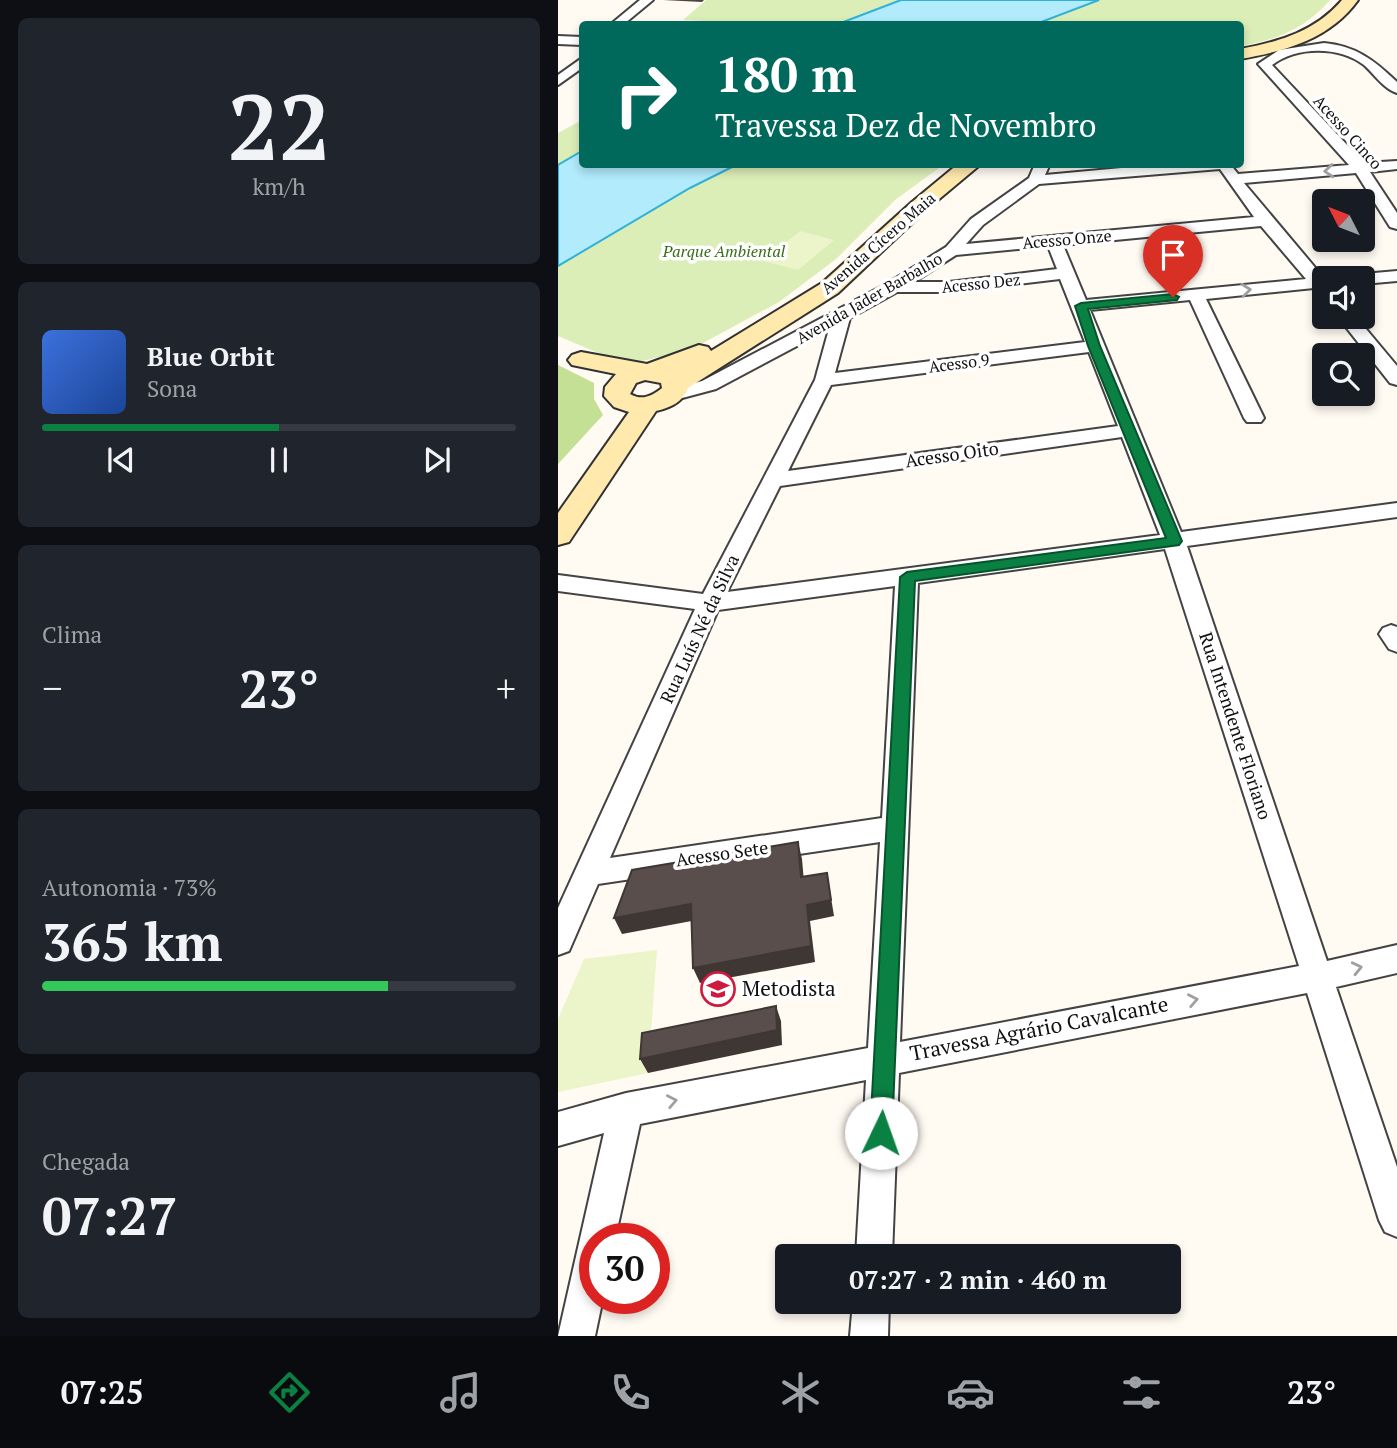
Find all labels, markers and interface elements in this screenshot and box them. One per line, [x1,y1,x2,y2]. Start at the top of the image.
text: 180 m [715,41,857,106]
icon: right [600,49,691,140]
text: 22 [228,65,330,186]
street label: Acesso Cinco [1309,90,1387,174]
text: Travessa Dez de Novembro [715,104,1096,146]
one-way arrow [1323,163,1334,178]
text: km/h [252,171,306,202]
street label: Avenida Cícero Maia [816,187,940,299]
north arrow [1312,189,1375,252]
map controls [1312,189,1375,406]
street label: Acesso Onze [1022,224,1112,254]
pin [1143,225,1203,297]
icon: arrive [1154,236,1192,274]
park label: Parque Ambiental [662,240,786,262]
street label: Avenida Jader Barbalho [792,247,946,349]
button: sound [1312,266,1375,329]
street label: Acesso Dez [940,268,1022,298]
one-way arrow [1241,283,1252,298]
text: Blue Orbit [147,339,275,373]
button: search [1312,343,1375,406]
street label: Acesso 9 [928,348,990,378]
text: Sona [147,373,197,404]
street label: Acesso Oito [904,436,1000,472]
icon: previous [102,441,140,479]
icon: pause [260,441,298,479]
icon: next [418,441,456,479]
street label: Rua Luís Né da Silva [654,550,744,707]
text: Clima [42,619,102,650]
street label: Rua Intendente Floriano [1194,629,1278,823]
text: 23° [239,654,319,723]
text: − [42,663,62,713]
text: + [496,663,516,713]
street label: Acesso Sete [674,835,770,871]
text: Autonomia · 73% [42,872,217,903]
text: 365 km [42,907,223,976]
one-way arrow [1351,962,1363,976]
school or university icon: Metodista [699,970,737,1008]
place label: Metodista [742,974,836,1002]
street label: Travessa Agrário Cavalcante [907,989,1170,1067]
one-way arrow [1187,994,1199,1009]
one-way arrow [666,1094,678,1109]
position arrow [844,1096,918,1170]
text: Chegada [42,1146,130,1177]
text: 07:27 [42,1181,177,1250]
speed limit sign: 30 [579,1223,670,1314]
text: 07:27 · 2 min · 460 m [849,1262,1107,1296]
icon: directions [265,1368,314,1417]
icon: music [436,1368,485,1417]
icon: phone [606,1368,655,1417]
icon: climate [776,1368,825,1417]
icon: car [946,1368,995,1417]
icon: filters [1117,1368,1166,1417]
text: 07:25 [61,1371,144,1413]
text: 23° [1287,1371,1336,1413]

